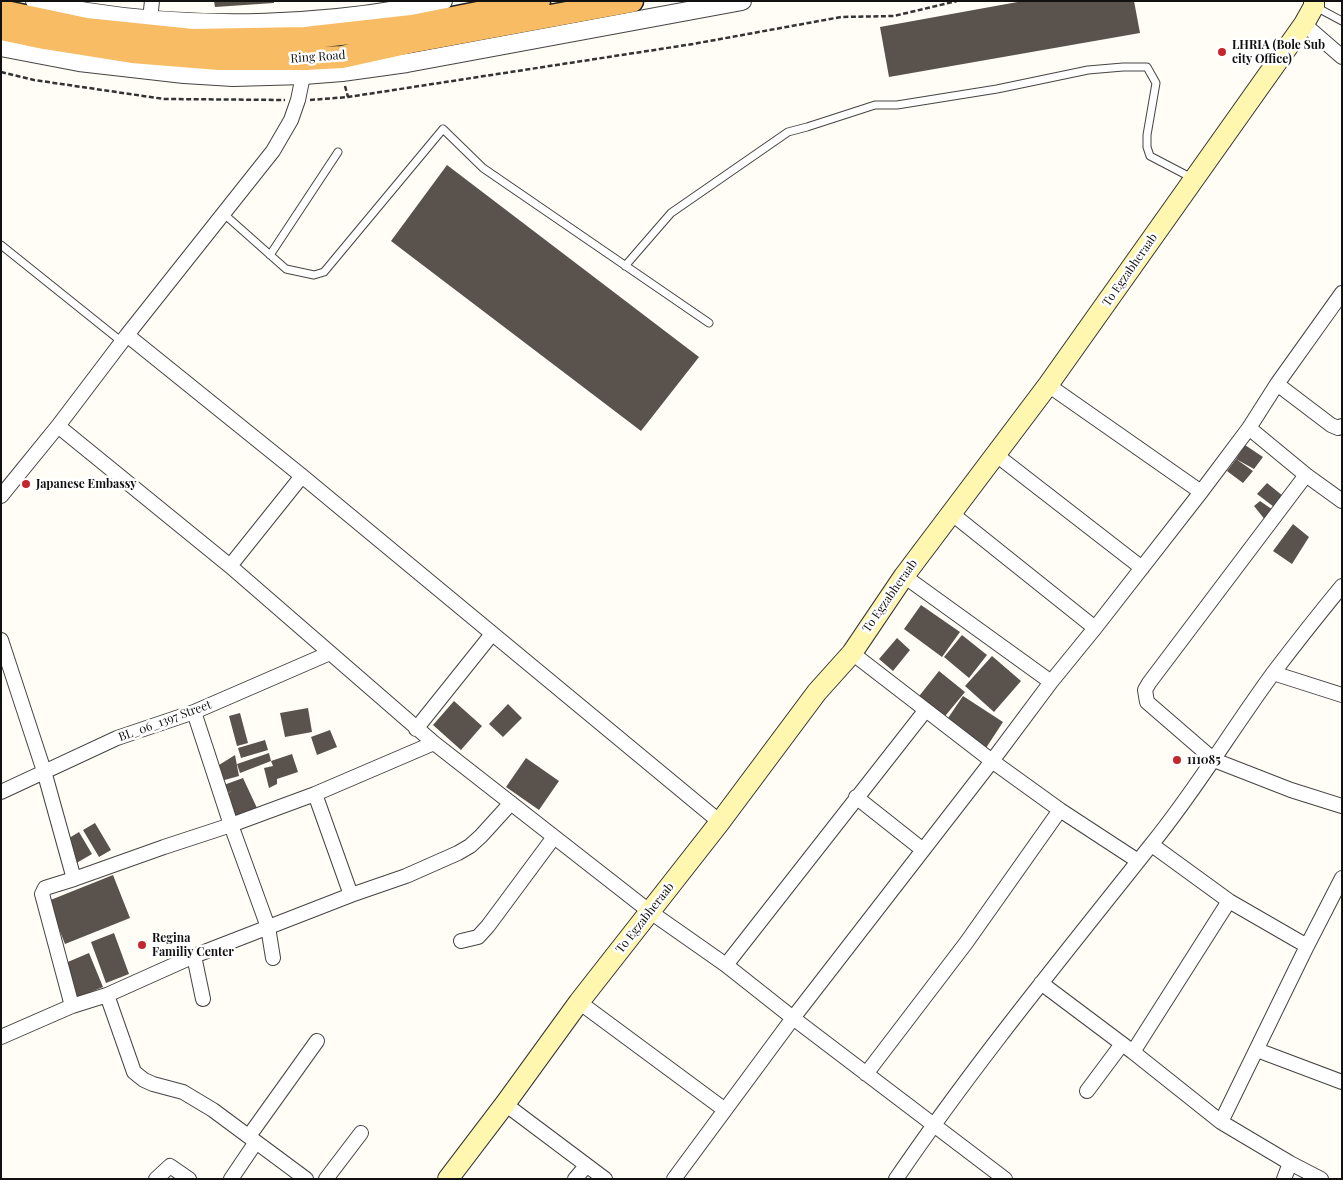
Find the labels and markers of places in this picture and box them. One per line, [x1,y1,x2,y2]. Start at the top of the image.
place label: LHRIA (Bole Sub city Office) [1232,38,1325,66]
marker: LHRIA (Bole Sub city Office) [1216,46,1228,58]
place label: Japanese Embassy [36,477,137,491]
marker: Japanese Embassy [20,478,32,490]
place label: 111085 [1187,753,1221,767]
marker: 111085 [1171,754,1183,766]
place label: Regina Familiy Center [152,931,234,959]
marker: Regina Familiy Center [136,939,148,951]

